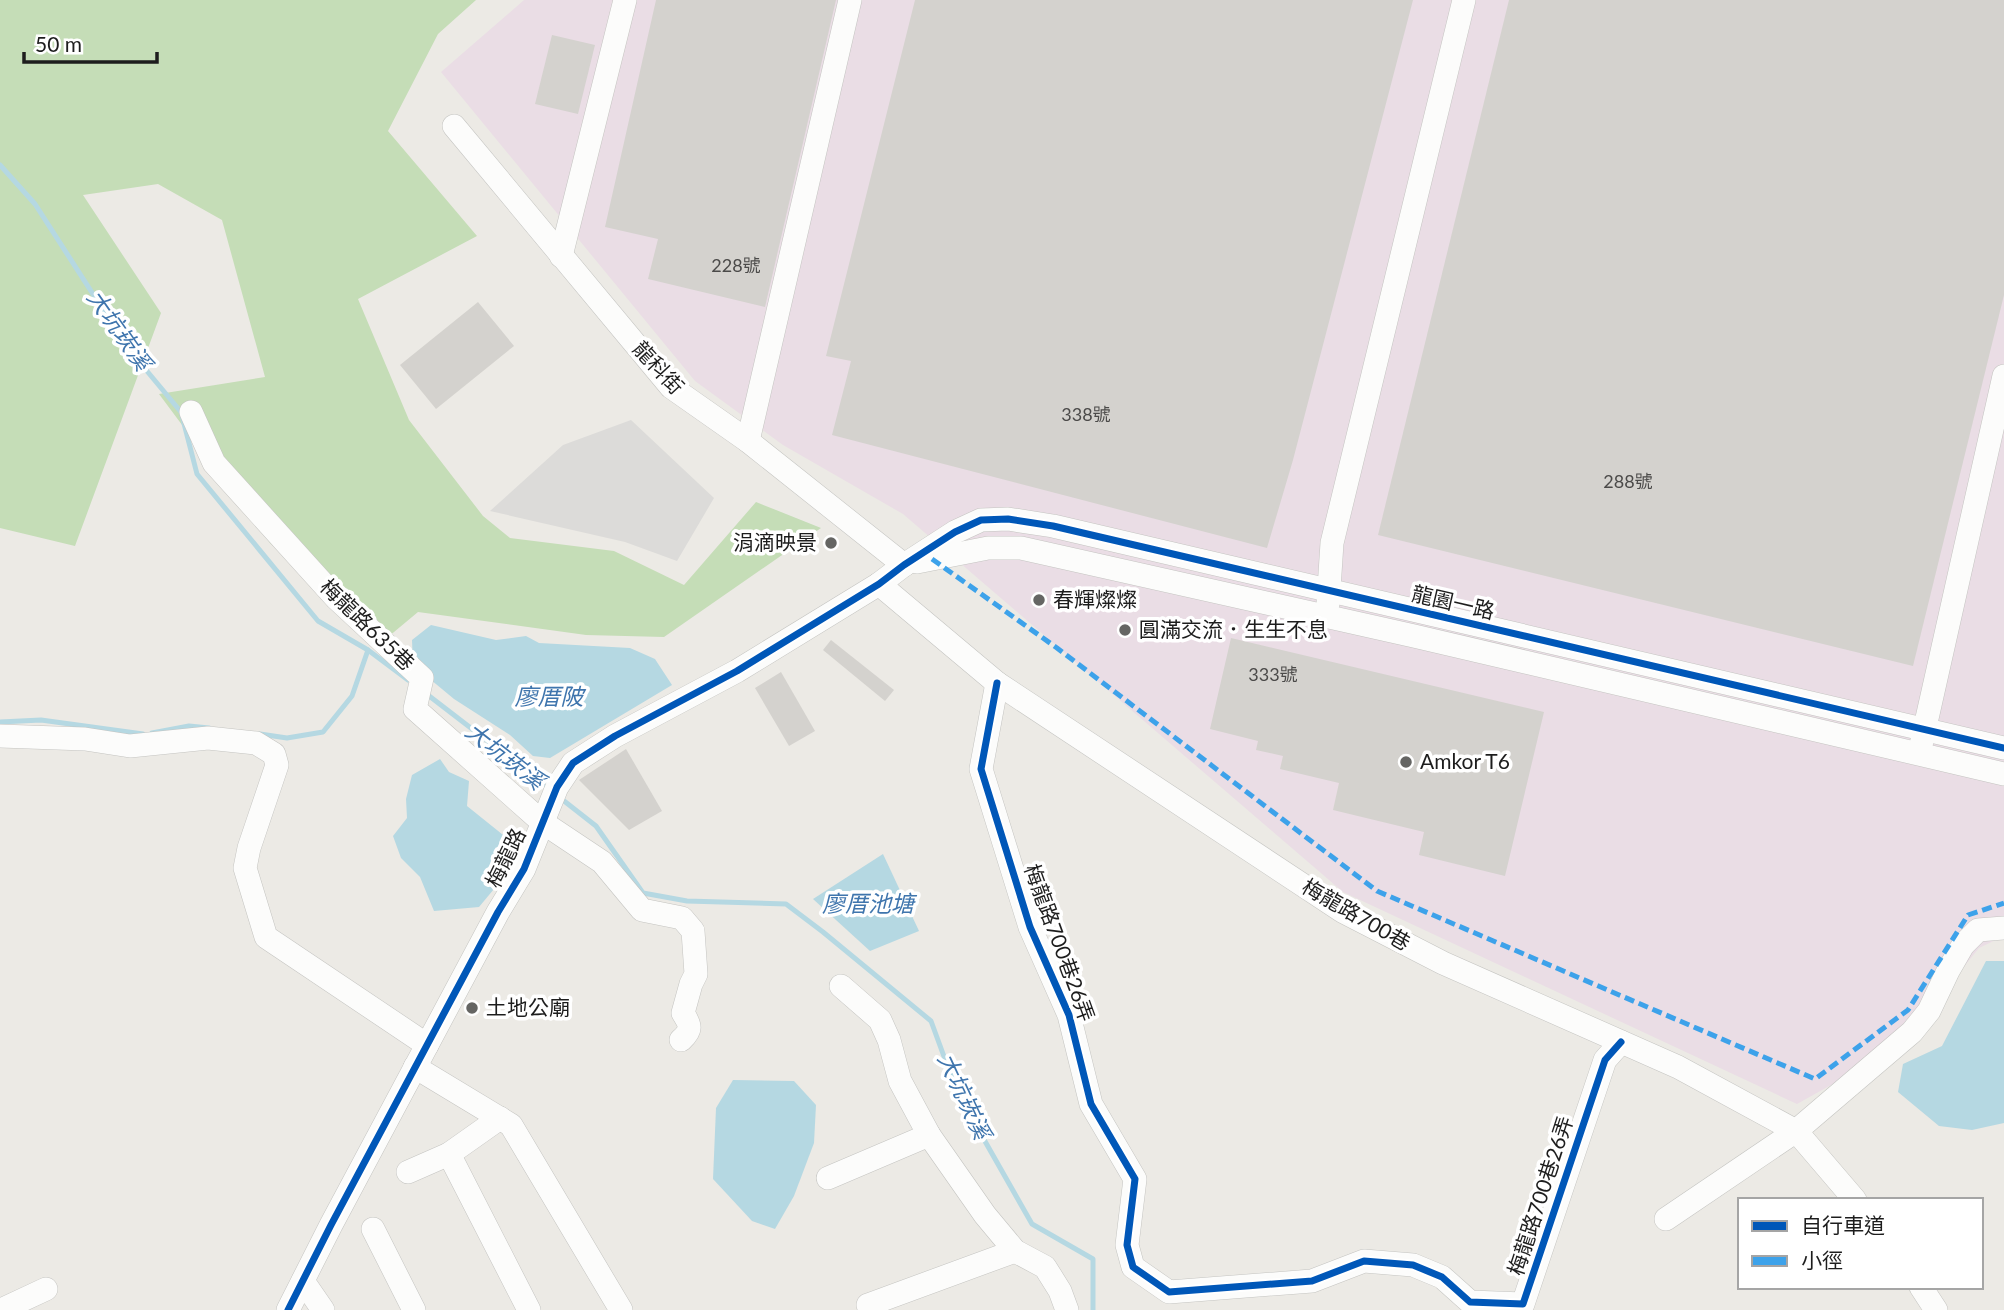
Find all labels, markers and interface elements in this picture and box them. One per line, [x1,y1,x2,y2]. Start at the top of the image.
scale bar [24,21,158,65]
text: 50 m [35,31,82,56]
house number: 228號 [711,254,761,276]
water label: 大坑崁溪 [82,284,159,378]
street label: 龍科街 [628,335,690,399]
house number: 338號 [1061,403,1111,425]
house number: 288號 [1603,470,1653,492]
place label: 涓滴映景 [733,529,817,554]
marker: 涓滴映景 [823,535,839,551]
street label: 梅龍路635巷 [316,573,420,675]
street label: 龍園一路 [1410,580,1497,623]
place label: 春輝燦燦 [1053,586,1137,611]
marker: 春輝燦燦 [1031,592,1047,608]
place label: 圓滿交流．生生不息 [1139,616,1328,641]
marker: 圓滿交流．生生不息 [1117,622,1133,638]
house number: 333號 [1248,663,1298,685]
water label: 廖厝陂 [515,682,587,710]
water label: 大坑崁溪 [461,716,553,796]
place label: Amkor T6 [1420,748,1510,773]
marker: Amkor T6 [1398,754,1414,770]
street label: 梅龍路 [480,824,530,891]
street label: 梅龍路700巷26弄 [1020,860,1101,1025]
street label: 梅龍路700巷 [1298,873,1415,955]
water label: 廖厝池塘 [822,889,918,917]
place label: 土地公廟 [486,994,570,1019]
marker: 土地公廟 [464,1000,480,1016]
water label: 大坑崁溪 [933,1048,998,1146]
street label: 梅龍路700巷26弄 [1502,1113,1577,1278]
legend [1738,1198,1983,1289]
text: 自行車道 [1801,1212,1885,1237]
text: 小徑 [1801,1247,1843,1272]

